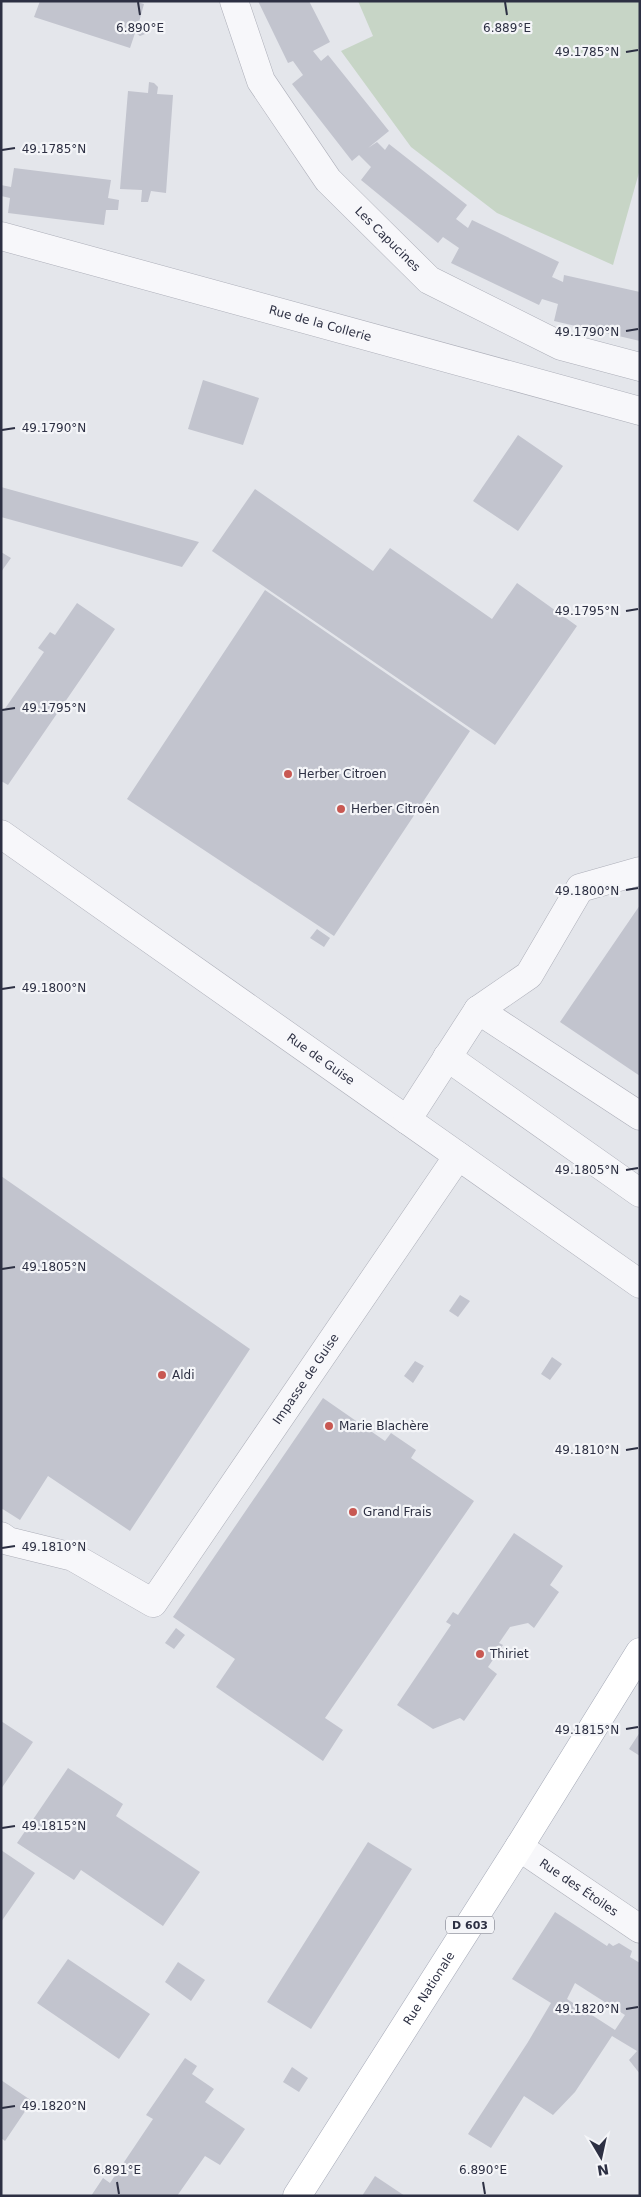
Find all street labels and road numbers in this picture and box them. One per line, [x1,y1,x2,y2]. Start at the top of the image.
street label: Les Capucines [352,204,423,274]
street label: Rue de la Collerie [268,303,373,344]
street label: Rue de Guise [284,1031,357,1088]
street label: Impasse de Guise [270,1331,342,1427]
street label: Rue des Étoiles [537,1856,621,1919]
road number: D 603 [446,1916,494,1934]
street label: Rue Nationale [401,1949,458,2028]

